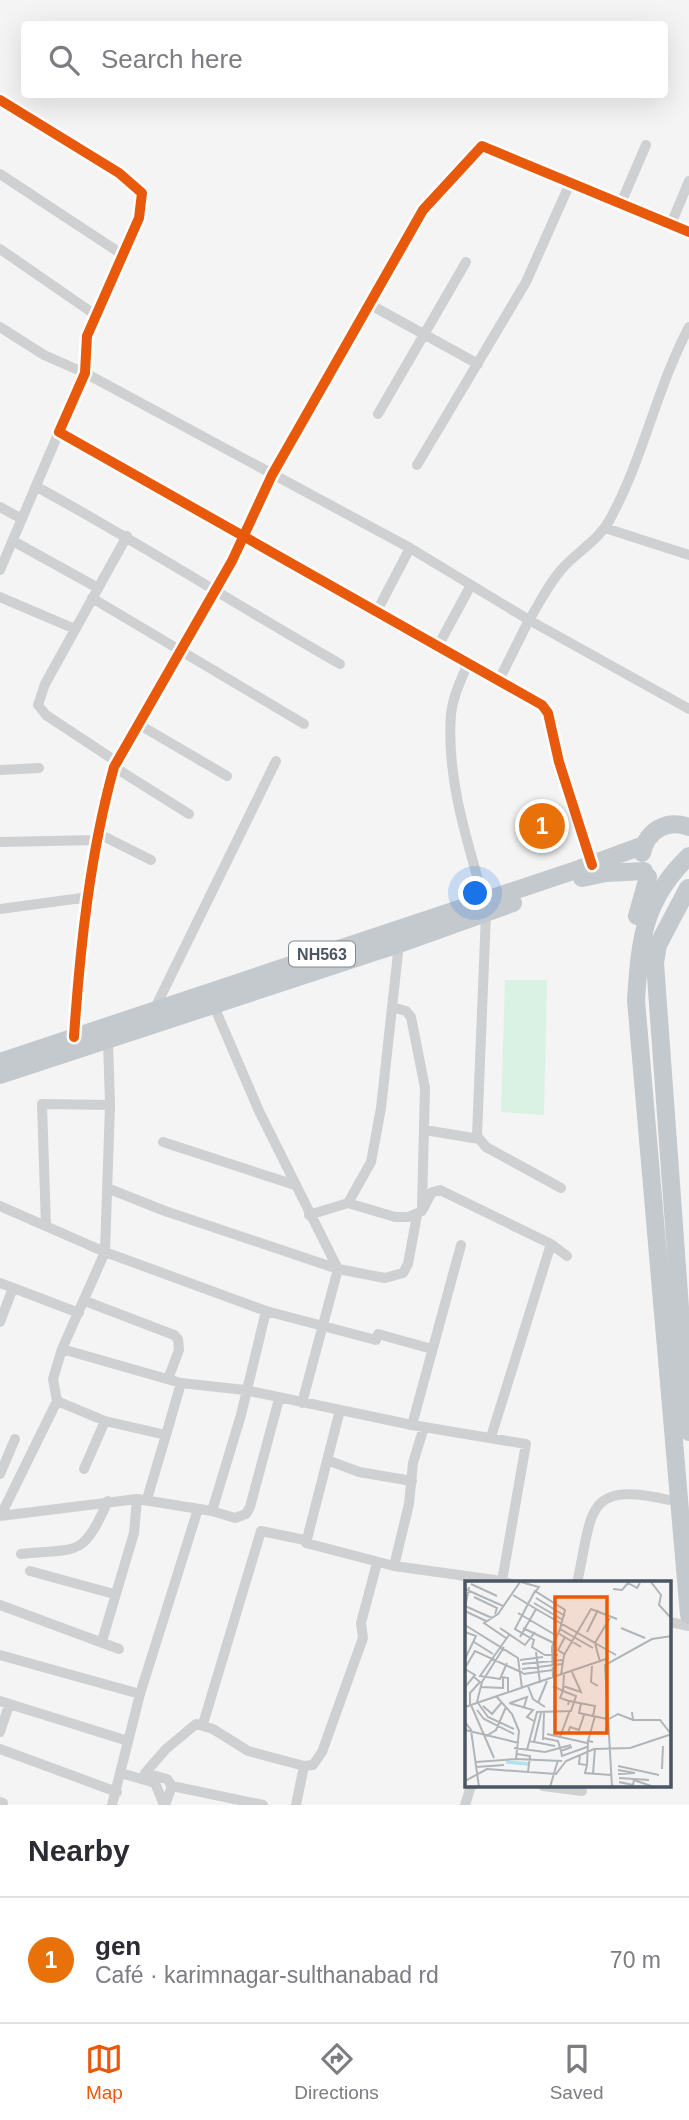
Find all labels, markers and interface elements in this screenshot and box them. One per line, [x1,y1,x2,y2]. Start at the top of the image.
search box [21,21,668,98]
icon: search [45,41,83,79]
text: Search here [101,44,243,74]
pin: 1 [519,800,565,852]
your location [458,876,492,910]
road number: NH563 [289,942,355,966]
inset map [465,1581,672,1787]
text: Nearby [28,1834,130,1867]
text: gen [95,1931,141,1961]
text: 1 [45,1947,57,1973]
text: 70 m [610,1947,661,1973]
text: Café · karimnagar-sulthanabad rd [95,1962,439,1988]
tab: Map [85,2040,123,2104]
tab: Directions [294,2040,379,2104]
tab: Saved [550,2040,604,2104]

